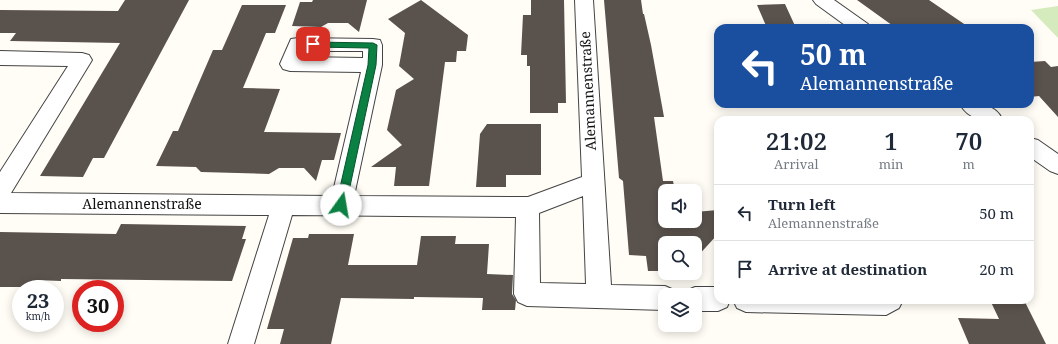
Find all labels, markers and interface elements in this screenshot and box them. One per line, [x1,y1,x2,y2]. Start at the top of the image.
pin [296,27,330,61]
street label: Alemannenstraße [575,31,600,151]
icon: arrive [302,33,324,55]
text: 50 m [800,35,867,73]
icon: left [734,40,786,92]
text: Alemannenstraße [800,71,954,95]
text: 21:02 [766,124,827,157]
text: 1 [884,124,898,157]
text: 70 [955,124,982,157]
text: Arrival [774,155,819,173]
text: min [879,155,904,173]
text: m [963,155,975,173]
position arrow [320,184,362,226]
map controls [658,184,702,332]
button: sound [658,184,702,228]
street label: Alemannenstraße [82,194,202,213]
text: Turn left [768,194,836,214]
icon: left [734,202,756,224]
text: 50 m [979,203,1014,223]
text: Alemannenstraße [768,214,879,232]
button: search [658,236,702,280]
icon: arrive [734,258,756,280]
text: Arrive at destination [768,259,927,279]
text: 20 m [979,259,1014,279]
speed limit sign: 30 [72,280,124,332]
text: 23 [27,287,49,314]
button: layers [658,288,702,332]
text: km/h [26,309,50,323]

